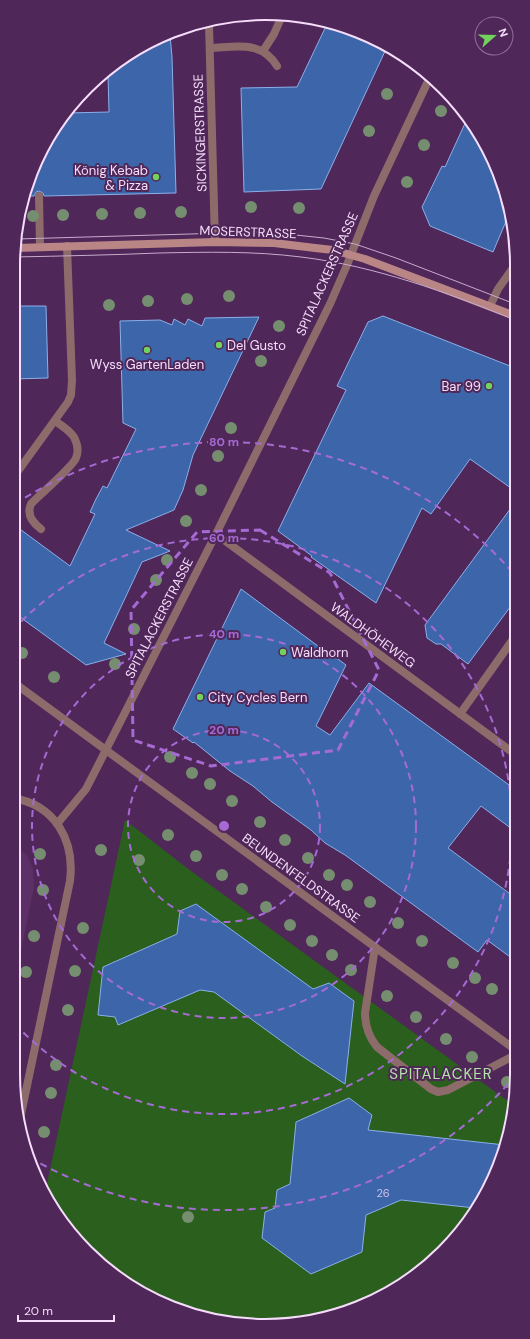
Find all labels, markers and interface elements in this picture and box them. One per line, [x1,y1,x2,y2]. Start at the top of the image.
north arrow [474,16,514,56]
text: N [495,26,511,39]
street label: SICKINGERSTRASSE [189,74,211,192]
place label: König Kebab & Pizza [74,162,148,194]
marker: König Kebab & Pizza [151,172,161,182]
street label: SPITALACKERSTRASSE [292,210,362,338]
street label: MOSERSTRASSE [199,222,297,242]
place label: Del Gusto [227,337,286,354]
marker: Del Gusto [214,340,224,350]
marker: Wyss GartenLaden [142,345,152,355]
place label: Wyss GartenLaden [90,356,204,373]
place label: Bar 99 [441,378,481,395]
marker: Bar 99 [484,381,494,391]
text: 80 m [209,434,239,450]
text: 60 m [209,530,239,546]
street label: SPITALACKERSTRASSE [121,555,197,681]
street label: WALDHÖHEWEG [327,598,419,672]
text: 40 m [209,626,239,642]
place label: Waldhorn [291,644,349,661]
marker: Waldhorn [278,647,288,657]
place label: City Cycles Bern [208,689,307,706]
marker: City Cycles Bern [195,692,205,702]
text: 20 m [209,722,239,738]
centre of rings [217,819,231,833]
street label: BEUNDENFELDSTRASSE [239,830,363,926]
district label: SPITALACKER [389,1064,493,1084]
house number: 26 [376,1186,390,1200]
scale bar [18,1297,114,1323]
text: 20 m [24,1303,53,1319]

